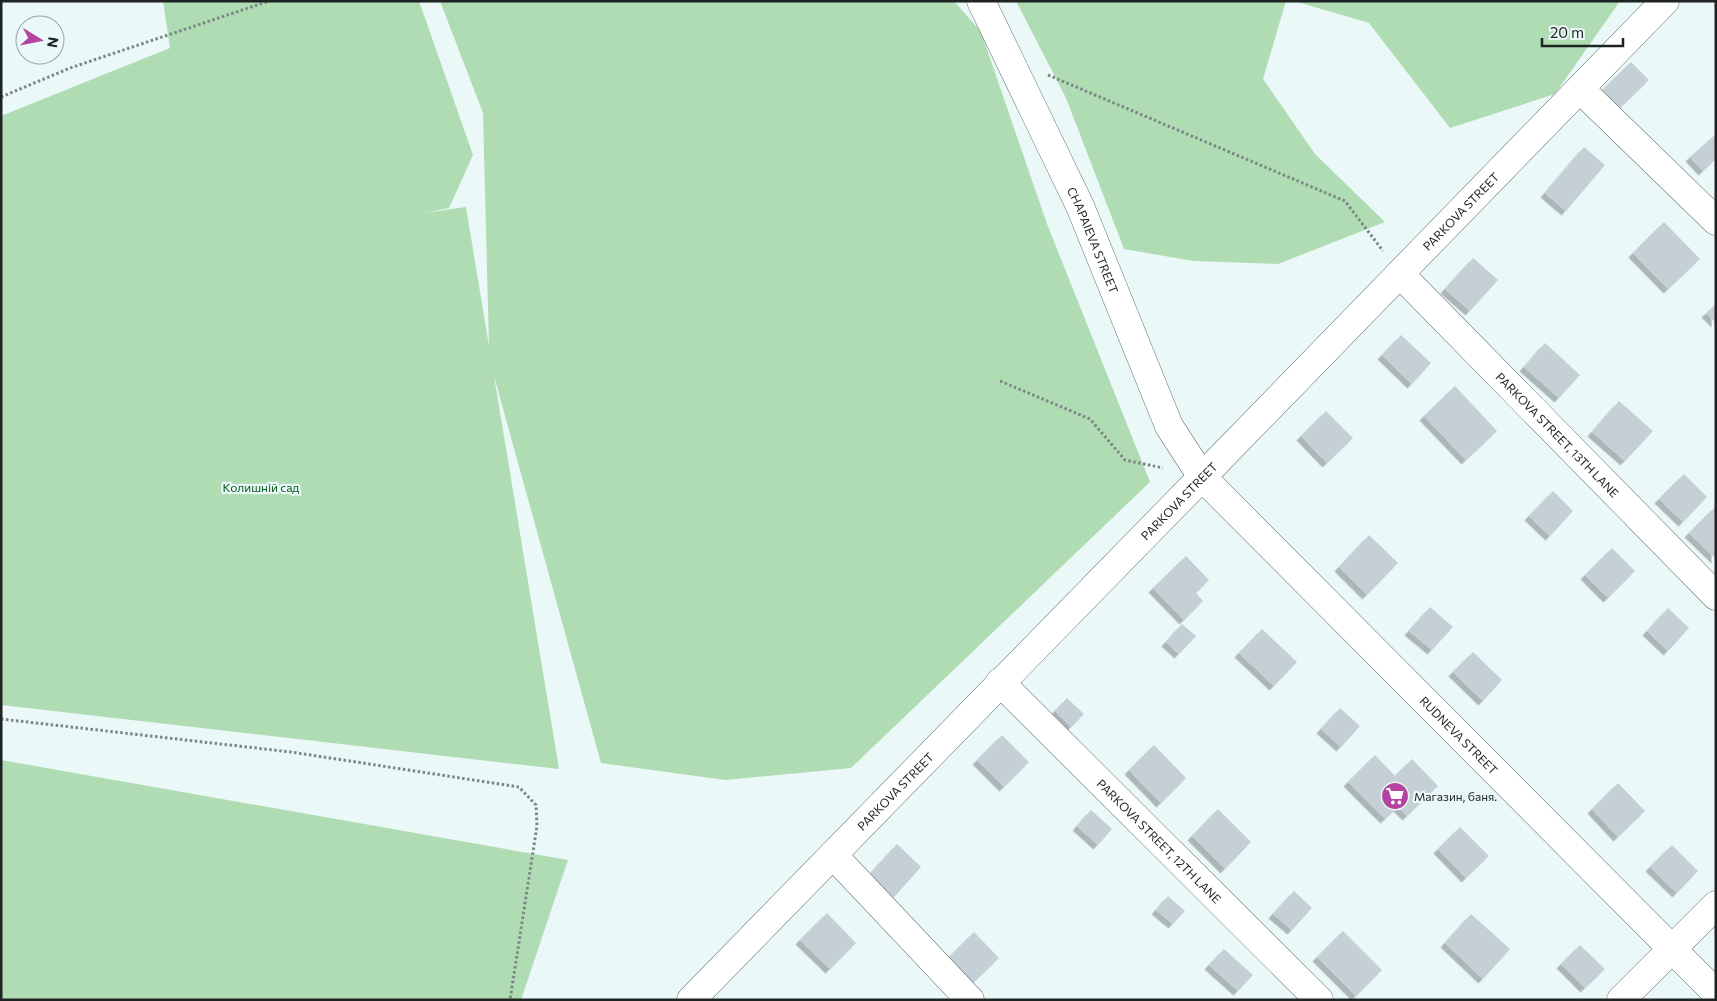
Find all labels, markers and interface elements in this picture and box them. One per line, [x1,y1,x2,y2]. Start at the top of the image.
north arrow [15,15,65,65]
scale bar [1542,15,1623,47]
text: 20 m [1550,23,1584,41]
text: N [44,36,63,49]
street label: PARKOVA STREET [1420,169,1502,253]
street label: CHAPAIEVA STREET [1065,184,1122,295]
street label: PARKOVA STREET, 13TH LANE [1493,369,1622,500]
street label: PARKOVA STREET [1138,459,1220,542]
park label: Колишній сад [223,480,299,494]
street label: RUDNEVA STREET [1417,693,1501,777]
street label: PARKOVA STREET [854,749,936,833]
street label: PARKOVA STREET, 12TH LANE [1094,776,1224,906]
supermarket icon: Магазин, баня. [1380,781,1410,811]
place label: Магазин, баня. [1414,789,1497,803]

